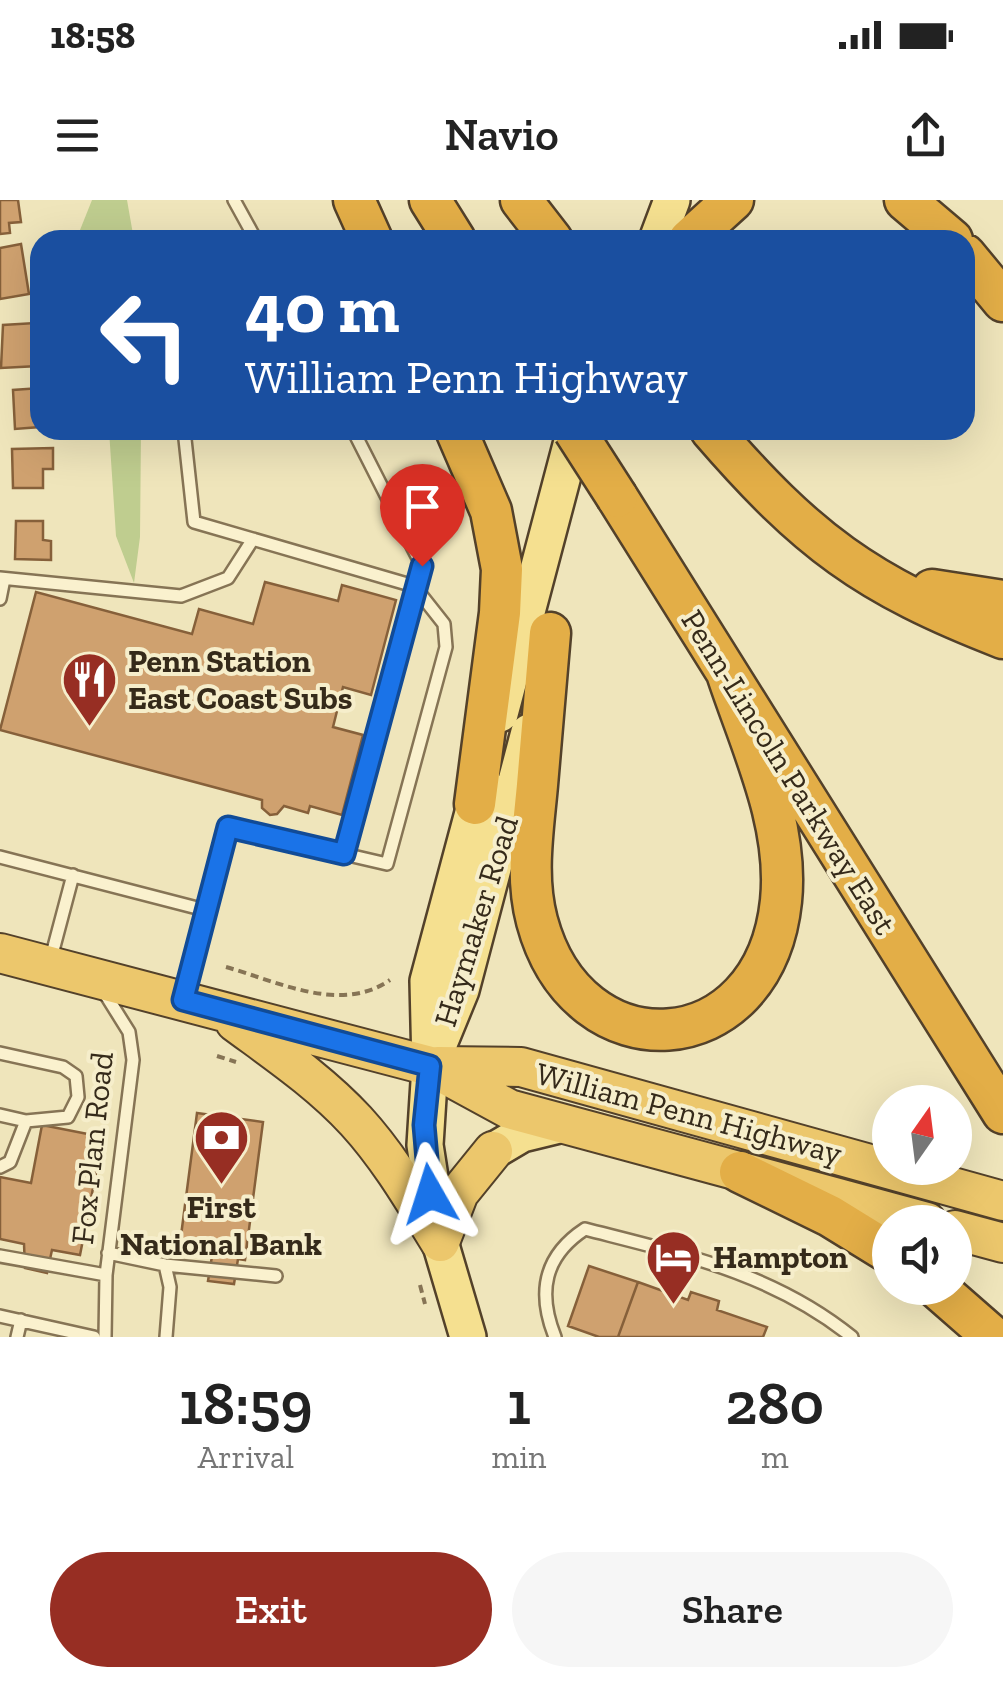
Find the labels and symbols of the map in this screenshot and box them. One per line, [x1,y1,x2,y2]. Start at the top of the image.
pin [380,464,465,567]
street label: Penn-Lincoln Parkway East [673,603,905,941]
place label: Penn Station East Coast Subs [128,642,352,717]
restaurant icon: Penn Station East Coast Subs [59,649,119,728]
street label: Haymaker Road [426,811,526,1031]
street label: Fox Plan Road [63,1049,121,1246]
street label: William Penn Highway [532,1054,847,1172]
north arrow [872,1085,972,1185]
bank icon: First National Bank [191,1108,251,1187]
position arrow [378,1142,482,1246]
place label: First National Bank [120,1188,322,1263]
hotel icon: Hampton [644,1227,704,1306]
place label: Hampton [713,1238,848,1276]

